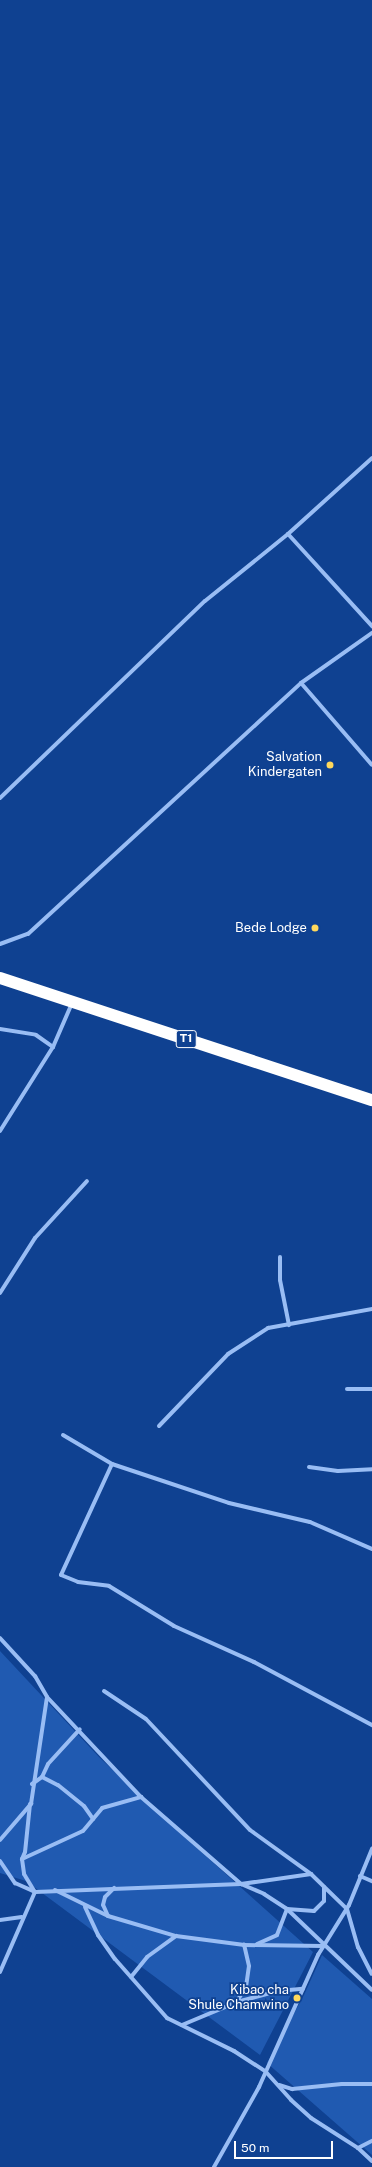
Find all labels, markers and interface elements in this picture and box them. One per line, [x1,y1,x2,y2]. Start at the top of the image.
place label: Salvation Kindergaten [248,750,322,781]
marker: Salvation Kindergaten [325,760,335,770]
place label: Bede Lodge [235,920,307,936]
marker: Bede Lodge [310,923,320,933]
road number: T1 [175,1029,197,1049]
place label: Kibao cha Shule Chamwino [188,1983,289,2014]
marker: Kibao cha Shule Chamwino [292,1993,302,2003]
scale bar [236,2133,335,2159]
text: 50 m [241,2141,269,2155]

